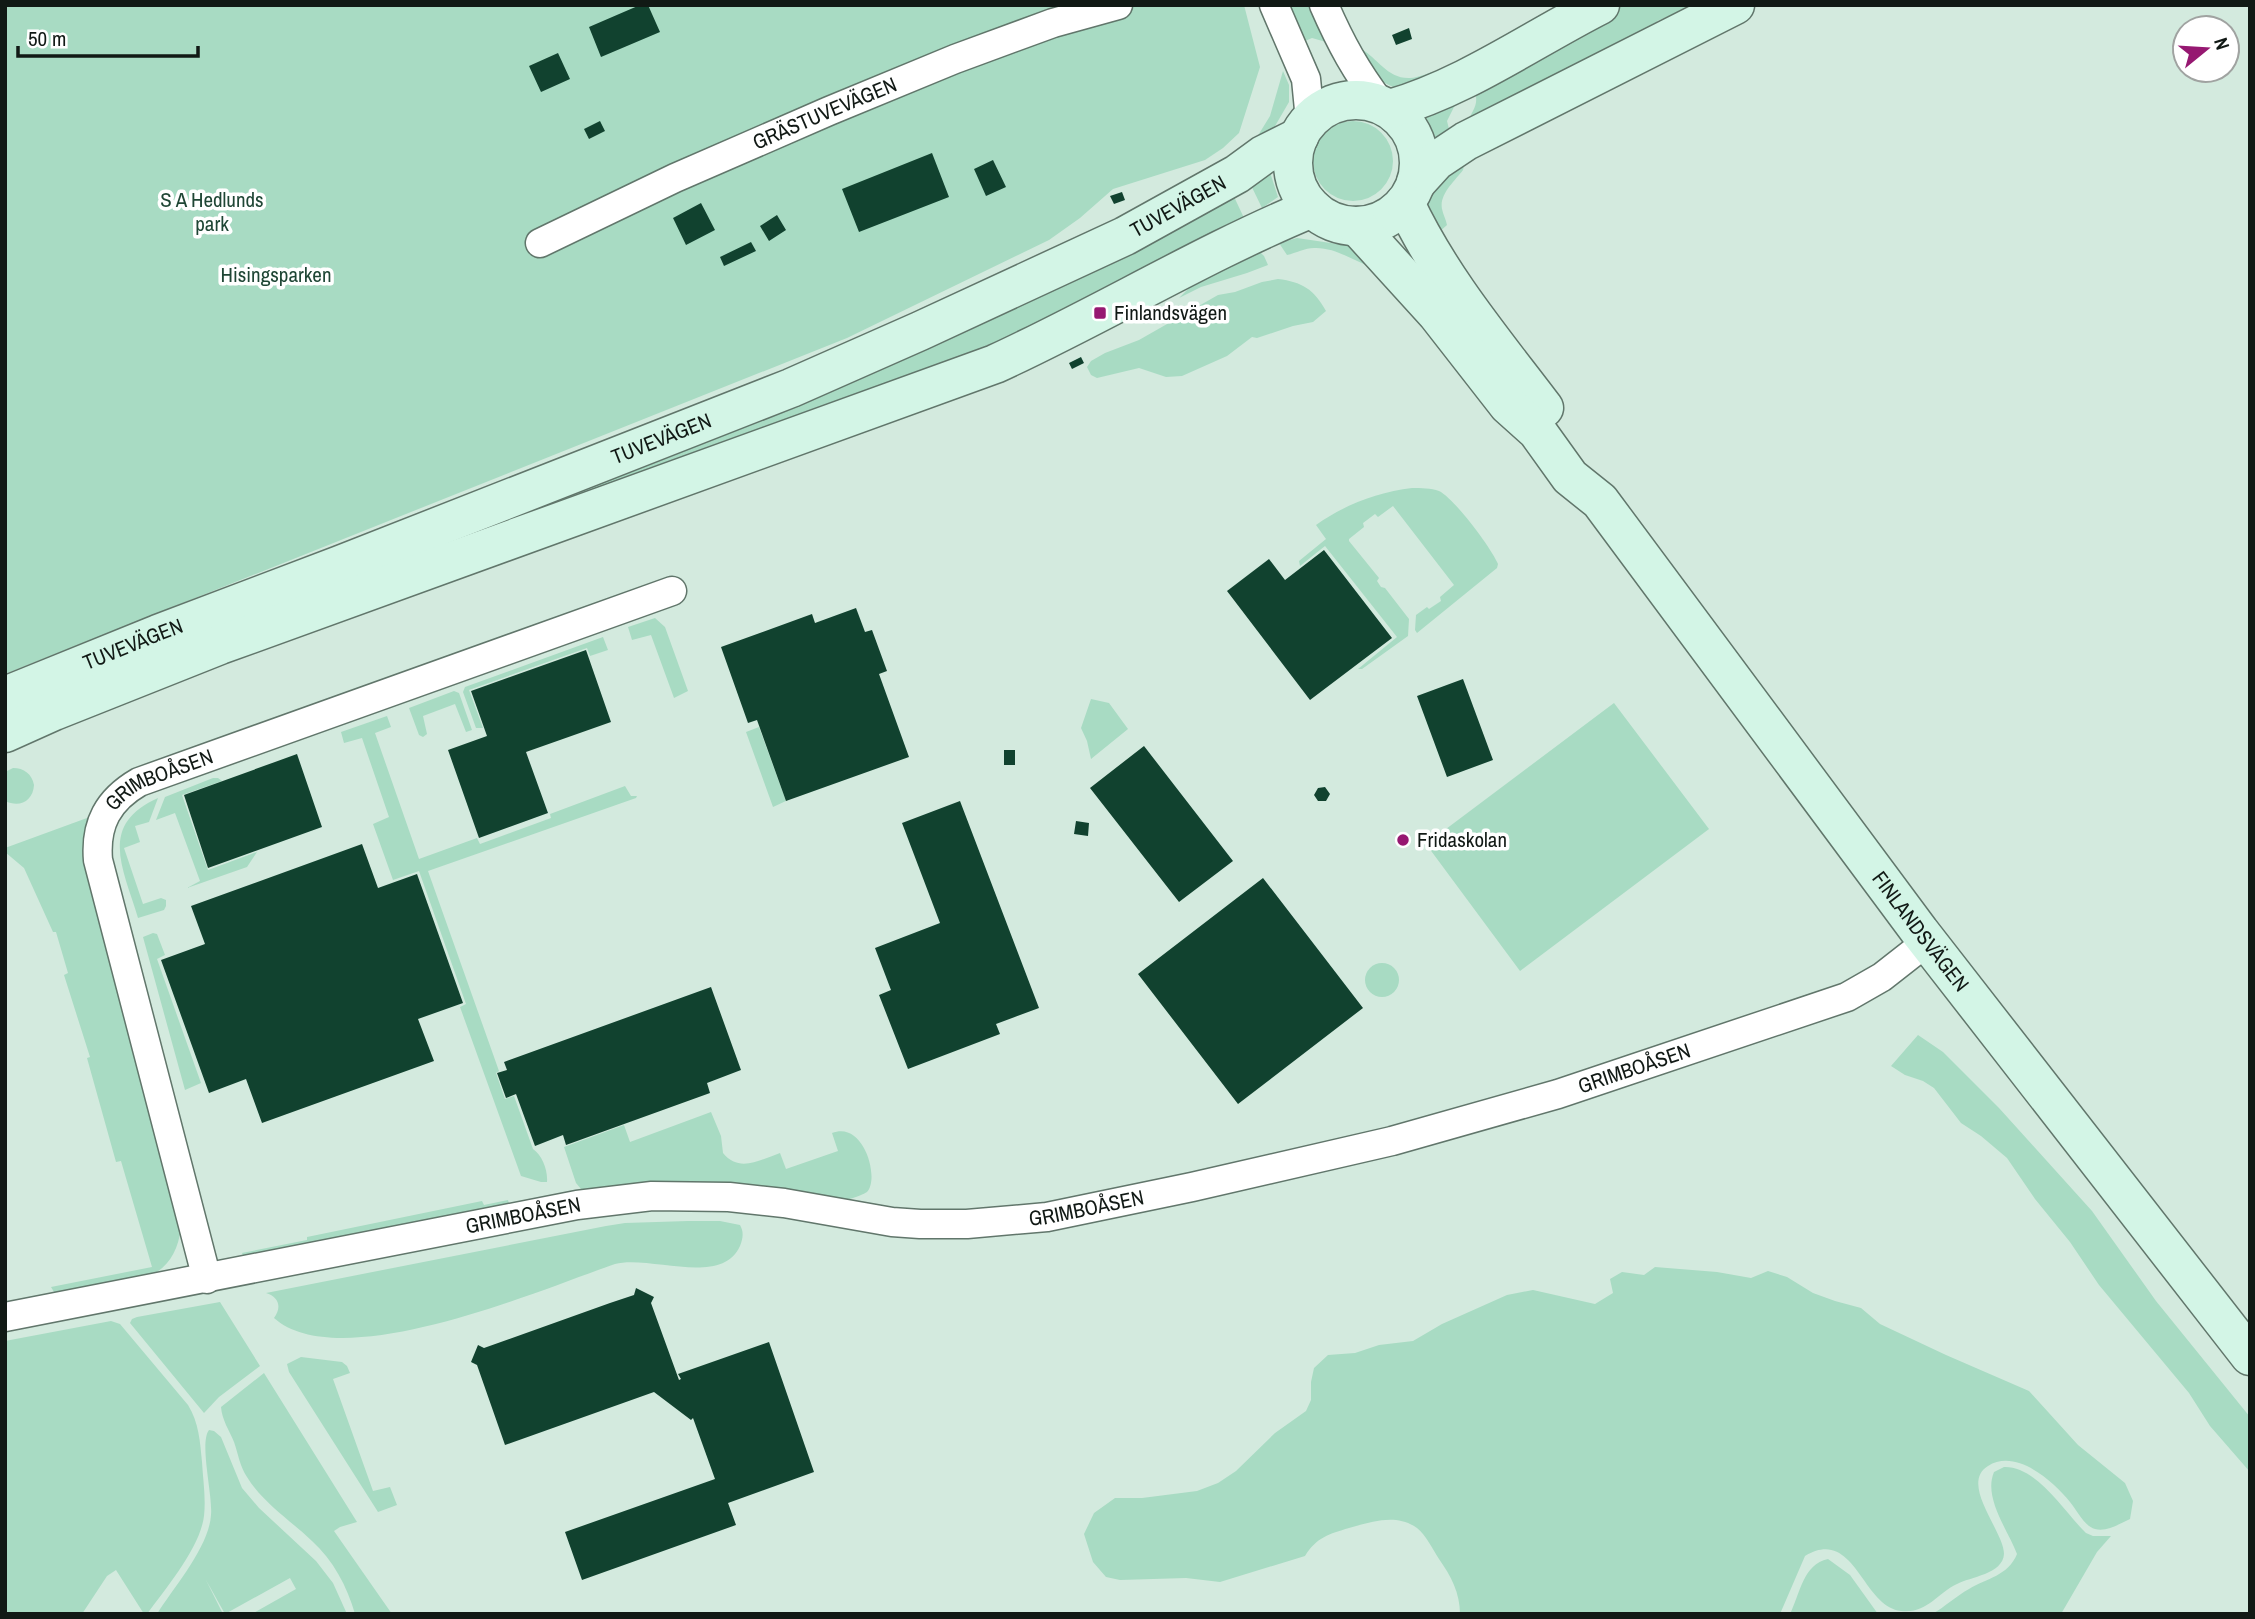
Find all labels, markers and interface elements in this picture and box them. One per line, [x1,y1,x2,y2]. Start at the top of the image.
scale bar [18,14,198,58]
north arrow [2171,14,2241,84]
text: 50 m [28,24,66,53]
text: N [2208,34,2236,53]
street label: GRÄSTUVEVÄGEN [748,70,901,156]
street label: TUVEVÄGEN [1125,168,1231,244]
park label: S A Hedlunds park [160,185,264,238]
park label: Hisingsparken [220,260,332,289]
place label: Finlandsvägen [1114,298,1227,327]
marker: Finlandsvägen [1092,305,1108,321]
street label: TUVEVÄGEN [607,406,715,471]
street label: TUVEVÄGEN [79,611,187,677]
street label: GRIMBOÅSEN [98,742,217,817]
place label: Fridaskolan [1417,825,1507,854]
marker: Fridaskolan [1395,832,1411,848]
street label: FINLANDSVÄGEN [1866,865,1976,997]
street label: GRIMBOÅSEN [1574,1036,1694,1100]
street label: GRIMBOÅSEN [1028,1182,1146,1233]
street label: GRIMBOÅSEN [463,1190,583,1241]

